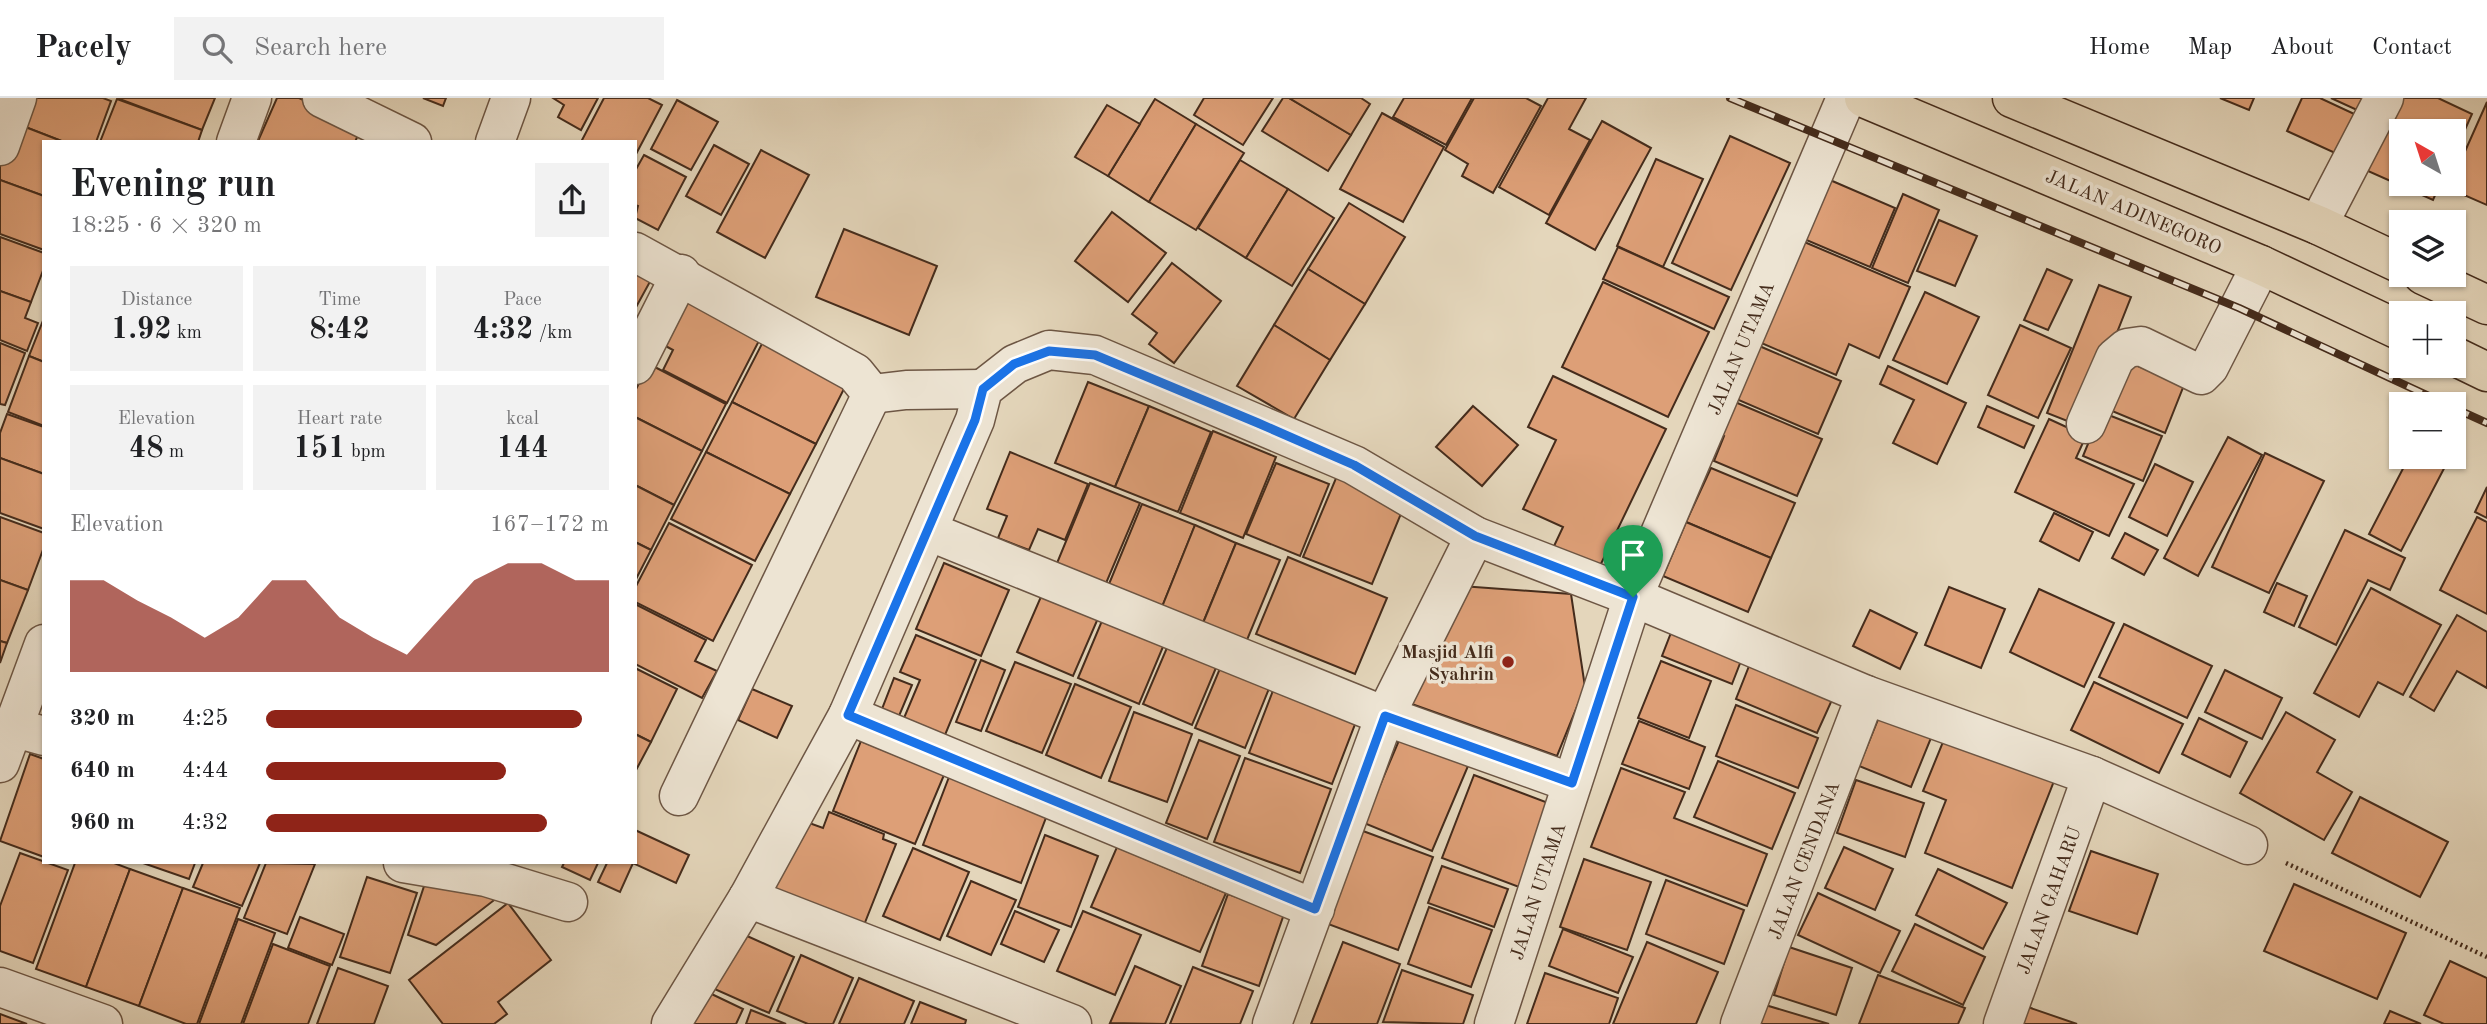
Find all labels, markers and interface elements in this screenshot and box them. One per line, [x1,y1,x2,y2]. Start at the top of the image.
search box [174,17,664,80]
icon: search [198,29,236,67]
text: Pacely [35,32,132,65]
text: Search here [254,35,387,61]
text: Home [2089,36,2150,60]
text: Map [2188,36,2232,60]
text: About [2270,36,2334,60]
text: Contact [2372,36,2452,60]
north arrow [2389,119,2466,196]
map controls [2389,119,2466,469]
button: share [535,163,609,237]
text: Evening run [70,167,276,205]
street label: JALAN ADINEGORO [2042,168,2224,259]
button: layers [2389,210,2466,287]
text: 18:25 · 6 × 320 m [70,214,262,237]
street label: JALAN UTAMA [1706,279,1779,418]
text: Distance [121,291,192,310]
text: Time [318,291,361,310]
text: Pace [503,291,542,310]
button: + [2389,301,2466,378]
text: 1.92 [111,315,172,345]
text: 8:42 [309,315,370,345]
text: 4:32 [473,315,533,345]
text: km [172,324,202,343]
text: /km [533,324,572,343]
button: − [2389,392,2466,469]
text: Elevation [118,410,195,429]
text: Heart rate [297,410,382,429]
text: kcal [506,410,539,429]
text: 48 [129,434,164,464]
text: 151 [293,434,346,464]
text: 144 [496,434,549,464]
text: m [164,443,184,462]
text: bpm [346,443,386,462]
text: Elevation [70,513,164,536]
text: 167–172 m [490,513,609,536]
pin [1603,525,1663,597]
icon: arrive [1614,536,1652,574]
place label: Masjid Alfi Syahrin [1401,644,1494,685]
marker: Masjid Alfi Syahrin [1500,654,1516,670]
text: 320 m [70,707,135,730]
text: 4:25 [182,707,228,730]
text: 640 m [70,759,135,782]
text: 4:44 [182,759,228,782]
street label: JALAN CENDANA [1766,779,1844,943]
text: 960 m [70,811,135,834]
text: 4:32 [182,811,228,834]
street label: JALAN UTAMA [1508,821,1571,963]
street label: JALAN GAHARU [2015,824,2086,977]

